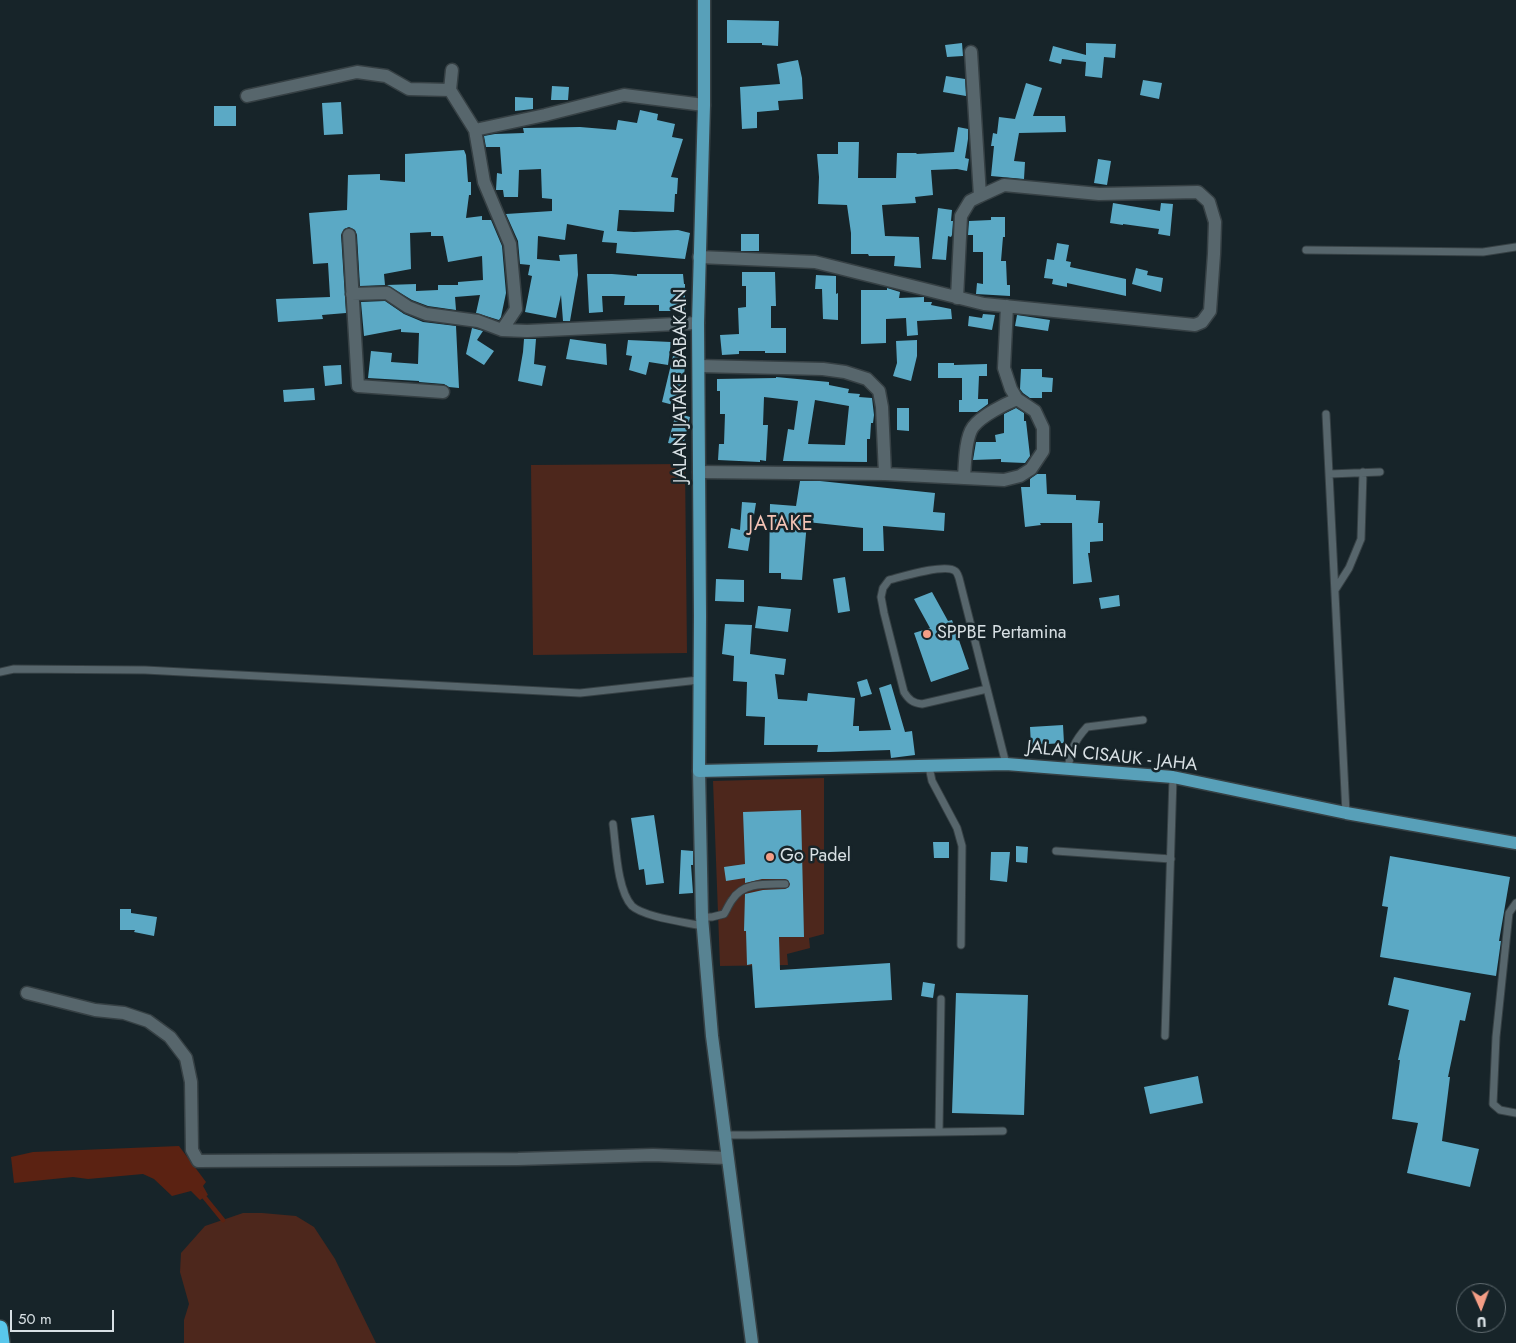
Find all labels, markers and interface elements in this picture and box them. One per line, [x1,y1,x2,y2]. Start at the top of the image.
street label: JALAN JATAKE BABAKAN [671,289,693,483]
district label: JATAKE [748,513,814,537]
place label: SPPBE Pertamina [937,623,1067,645]
marker: SPPBE Pertamina [921,628,933,640]
street label: JALAN CISAUK - JAHA [1026,737,1198,777]
place label: Go Padel [780,846,851,868]
marker: Go Padel [764,851,776,863]
north arrow [1456,1283,1506,1333]
scale bar [12,1300,116,1332]
text: 50 m [18,1308,52,1330]
text: U [1476,1312,1487,1332]

